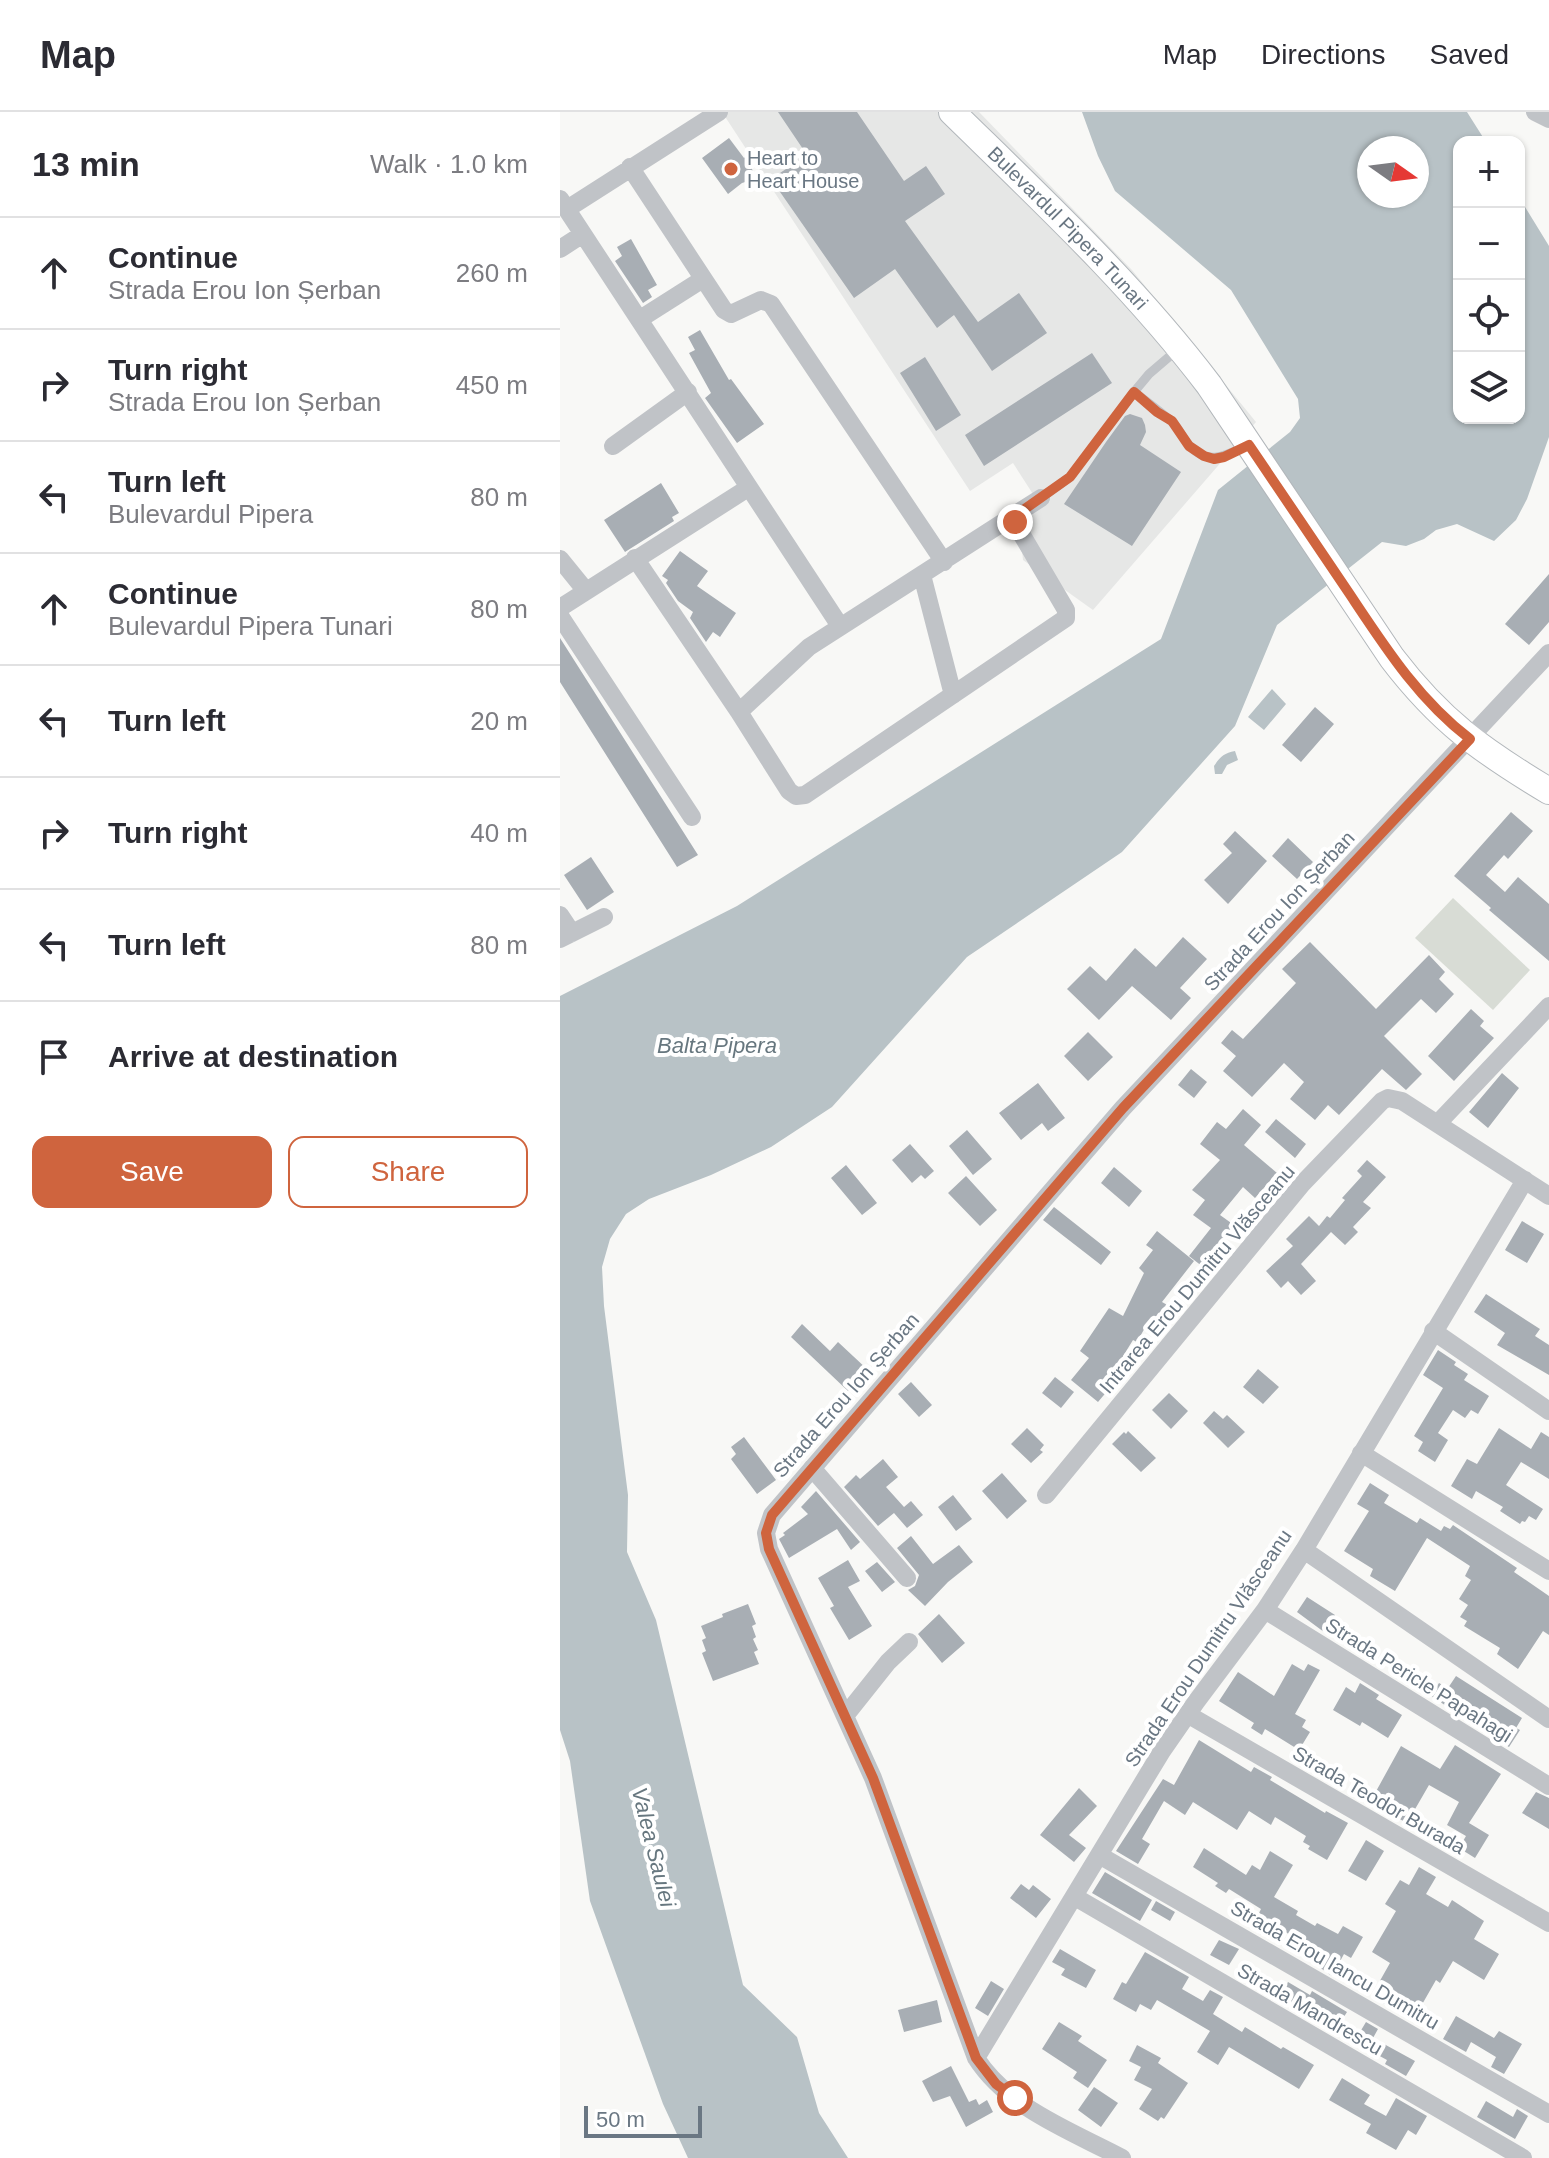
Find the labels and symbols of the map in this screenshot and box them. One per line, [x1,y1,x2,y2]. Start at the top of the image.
north arrow [1357,136,1429,208]
street label: Bulevardul Pipera Tunari [983,142,1152,314]
place label: Heart to Heart House [747,147,859,192]
marker: Heart to Heart House [722,160,740,178]
route end [997,504,1033,540]
street label: Strada Erou Ion Șerban [1199,827,1359,995]
water label: Balta Pipera [657,1033,777,1058]
street label: Intrarea Erou Dumitru Vlăsceanu [1095,1160,1299,1398]
street label: Strada Erou Ion Șerban [769,1308,923,1482]
street label: Strada Erou Dumitru Vlăsceanu [1120,1525,1296,1771]
street label: Strada Pericle Papahagi [1322,1614,1516,1746]
street label: Strada Teodor Burada [1289,1742,1470,1859]
water label: Valea Saulei [627,1785,681,1911]
street label: Strada Erou Iancu Dumitru [1227,1896,1443,2034]
street label: Strada Mandrescu [1234,1959,1386,2059]
route start [997,2080,1033,2116]
scale bar [584,2102,702,2138]

